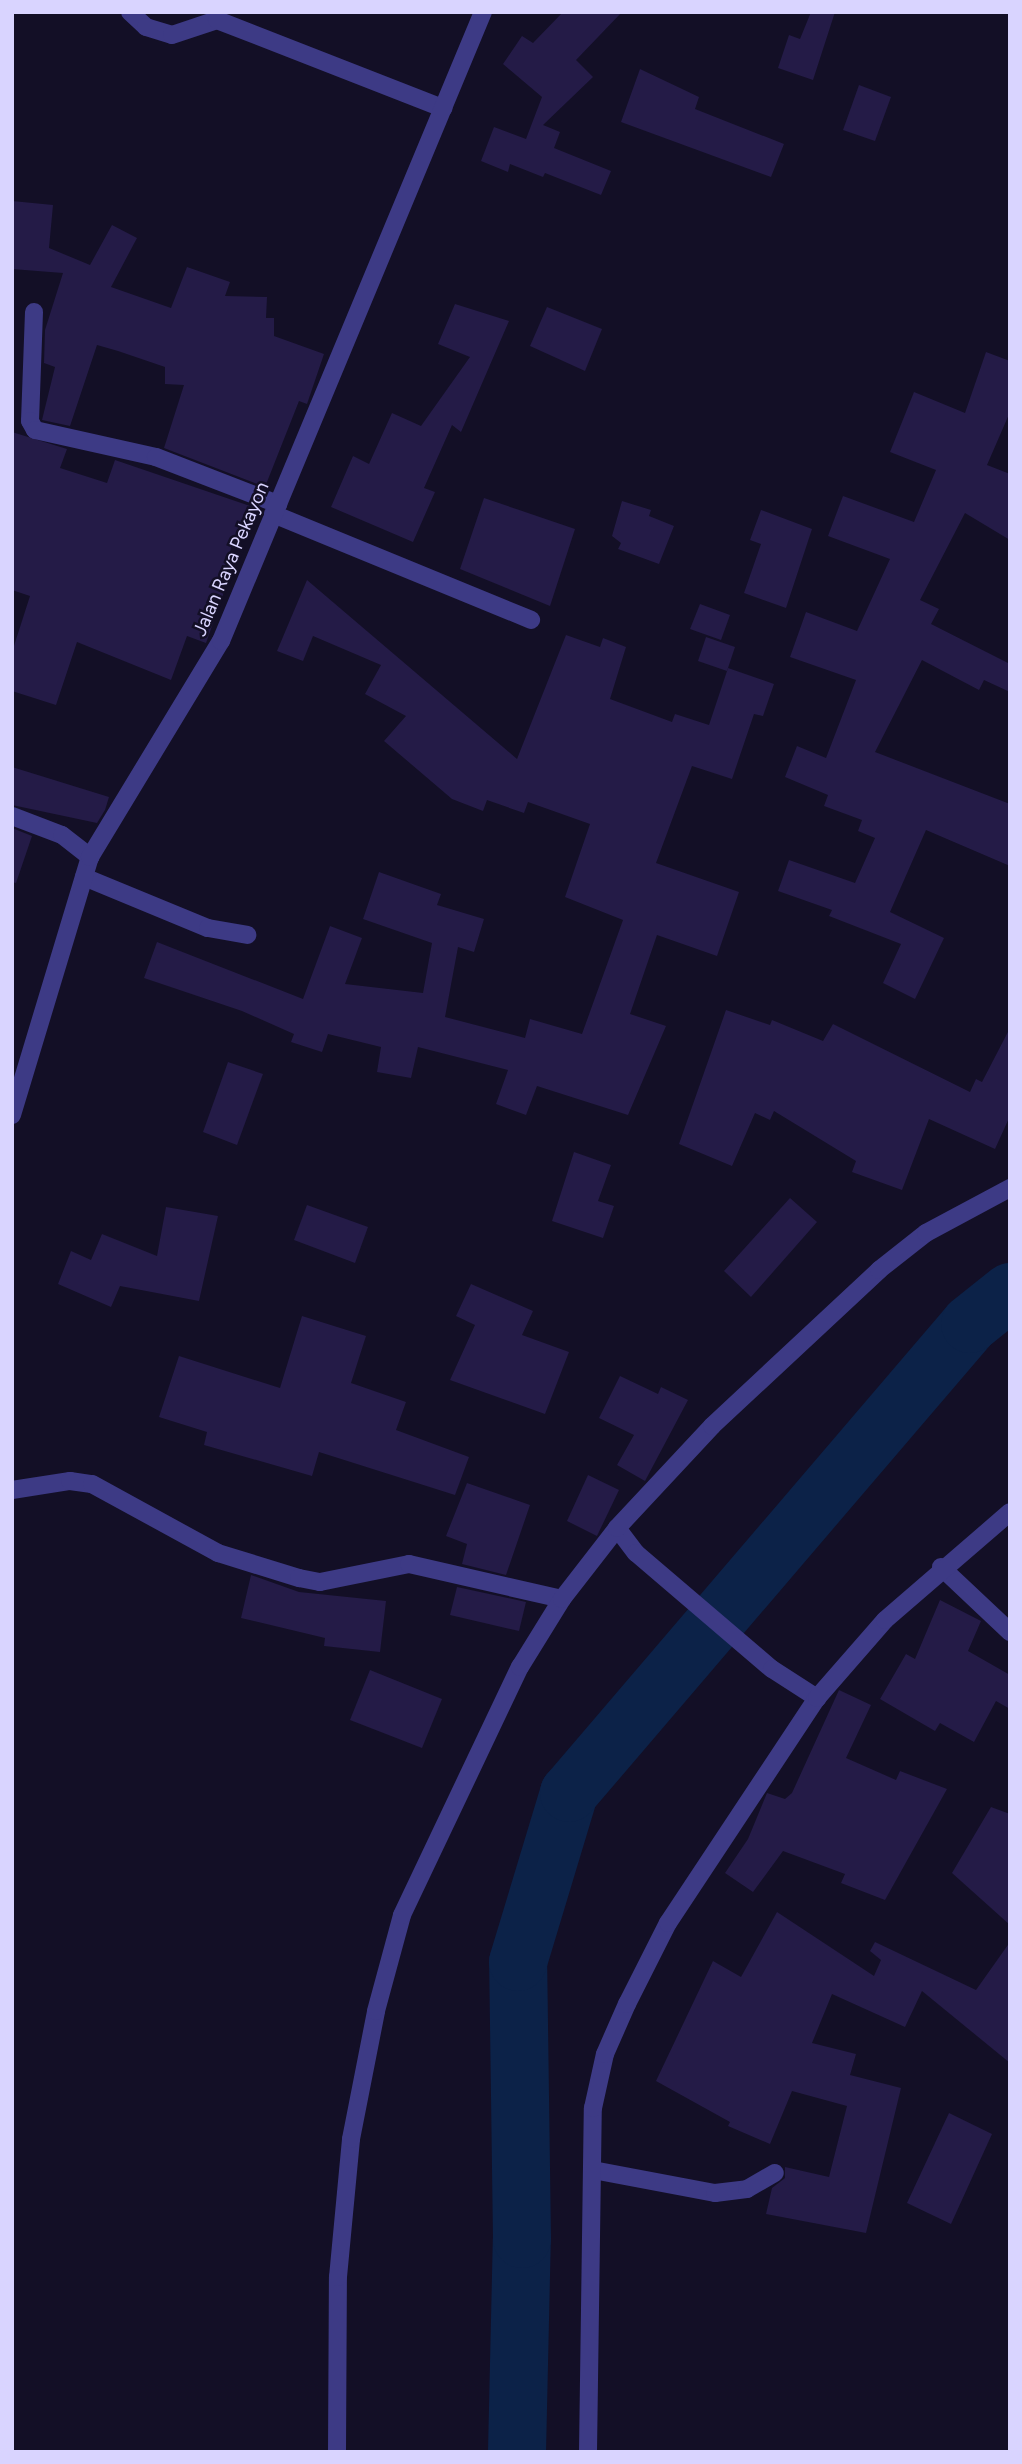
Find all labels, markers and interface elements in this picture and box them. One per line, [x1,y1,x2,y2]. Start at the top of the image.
street label: Jalan Raya Pekayon [188,478,274,640]

